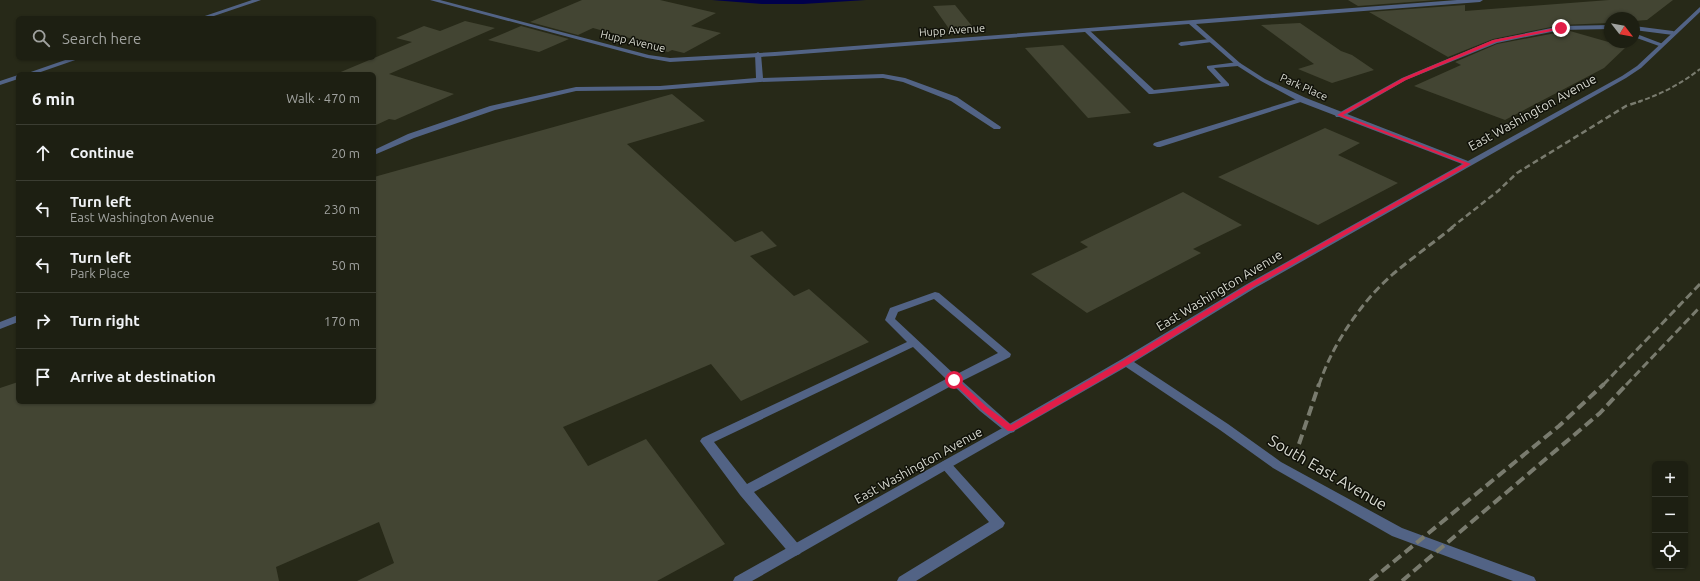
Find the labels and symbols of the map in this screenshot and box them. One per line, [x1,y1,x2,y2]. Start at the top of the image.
north arrow [1604,12,1640,48]
route end [1552,19,1570,37]
street label: Hupp Avenue [918,22,986,38]
street label: Hupp Avenue [599,28,667,54]
street label: Park Place [1278,71,1330,103]
street label: East Washington Avenue [1466,71,1598,153]
street label: East Washington Avenue [1154,247,1284,333]
route start [945,371,963,389]
street label: East Washington Avenue [852,424,984,506]
street label: South East Avenue [1265,431,1391,513]

